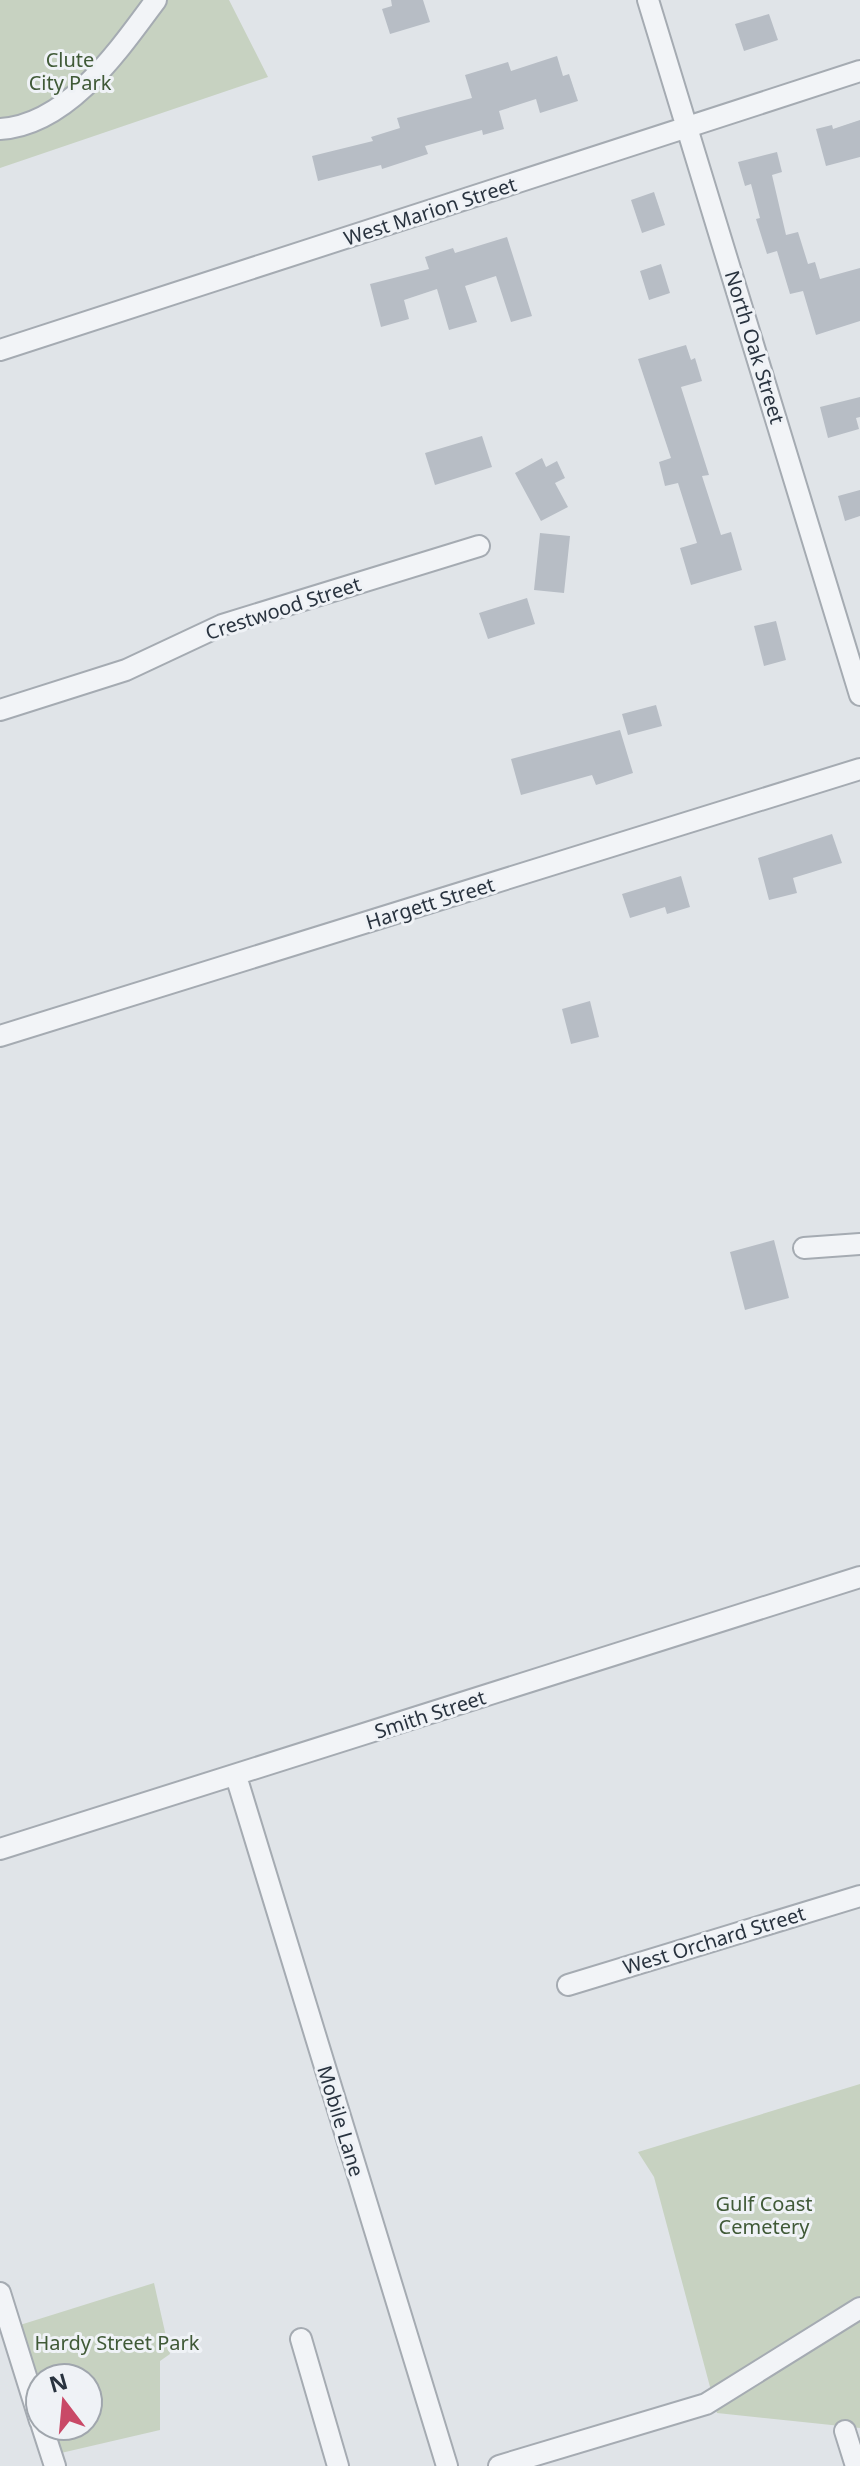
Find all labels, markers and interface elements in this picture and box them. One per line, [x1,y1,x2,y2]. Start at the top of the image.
park label: Clute City Park [29,46,112,96]
street label: West Marion Street [340,170,520,252]
street label: North Oak Street [719,267,791,427]
street label: Crestwood Street [202,570,364,646]
street label: Hargett Street [362,871,498,935]
street label: Smith Street [371,1683,489,1745]
street label: West Orchard Street [620,1899,808,1981]
street label: Mobile Lane [311,2062,371,2180]
park label: Gulf Coast Cemetery [716,2190,812,2240]
park label: Hardy Street Park [35,2329,200,2356]
north arrow [24,2362,104,2442]
text: N [45,2365,71,2399]

